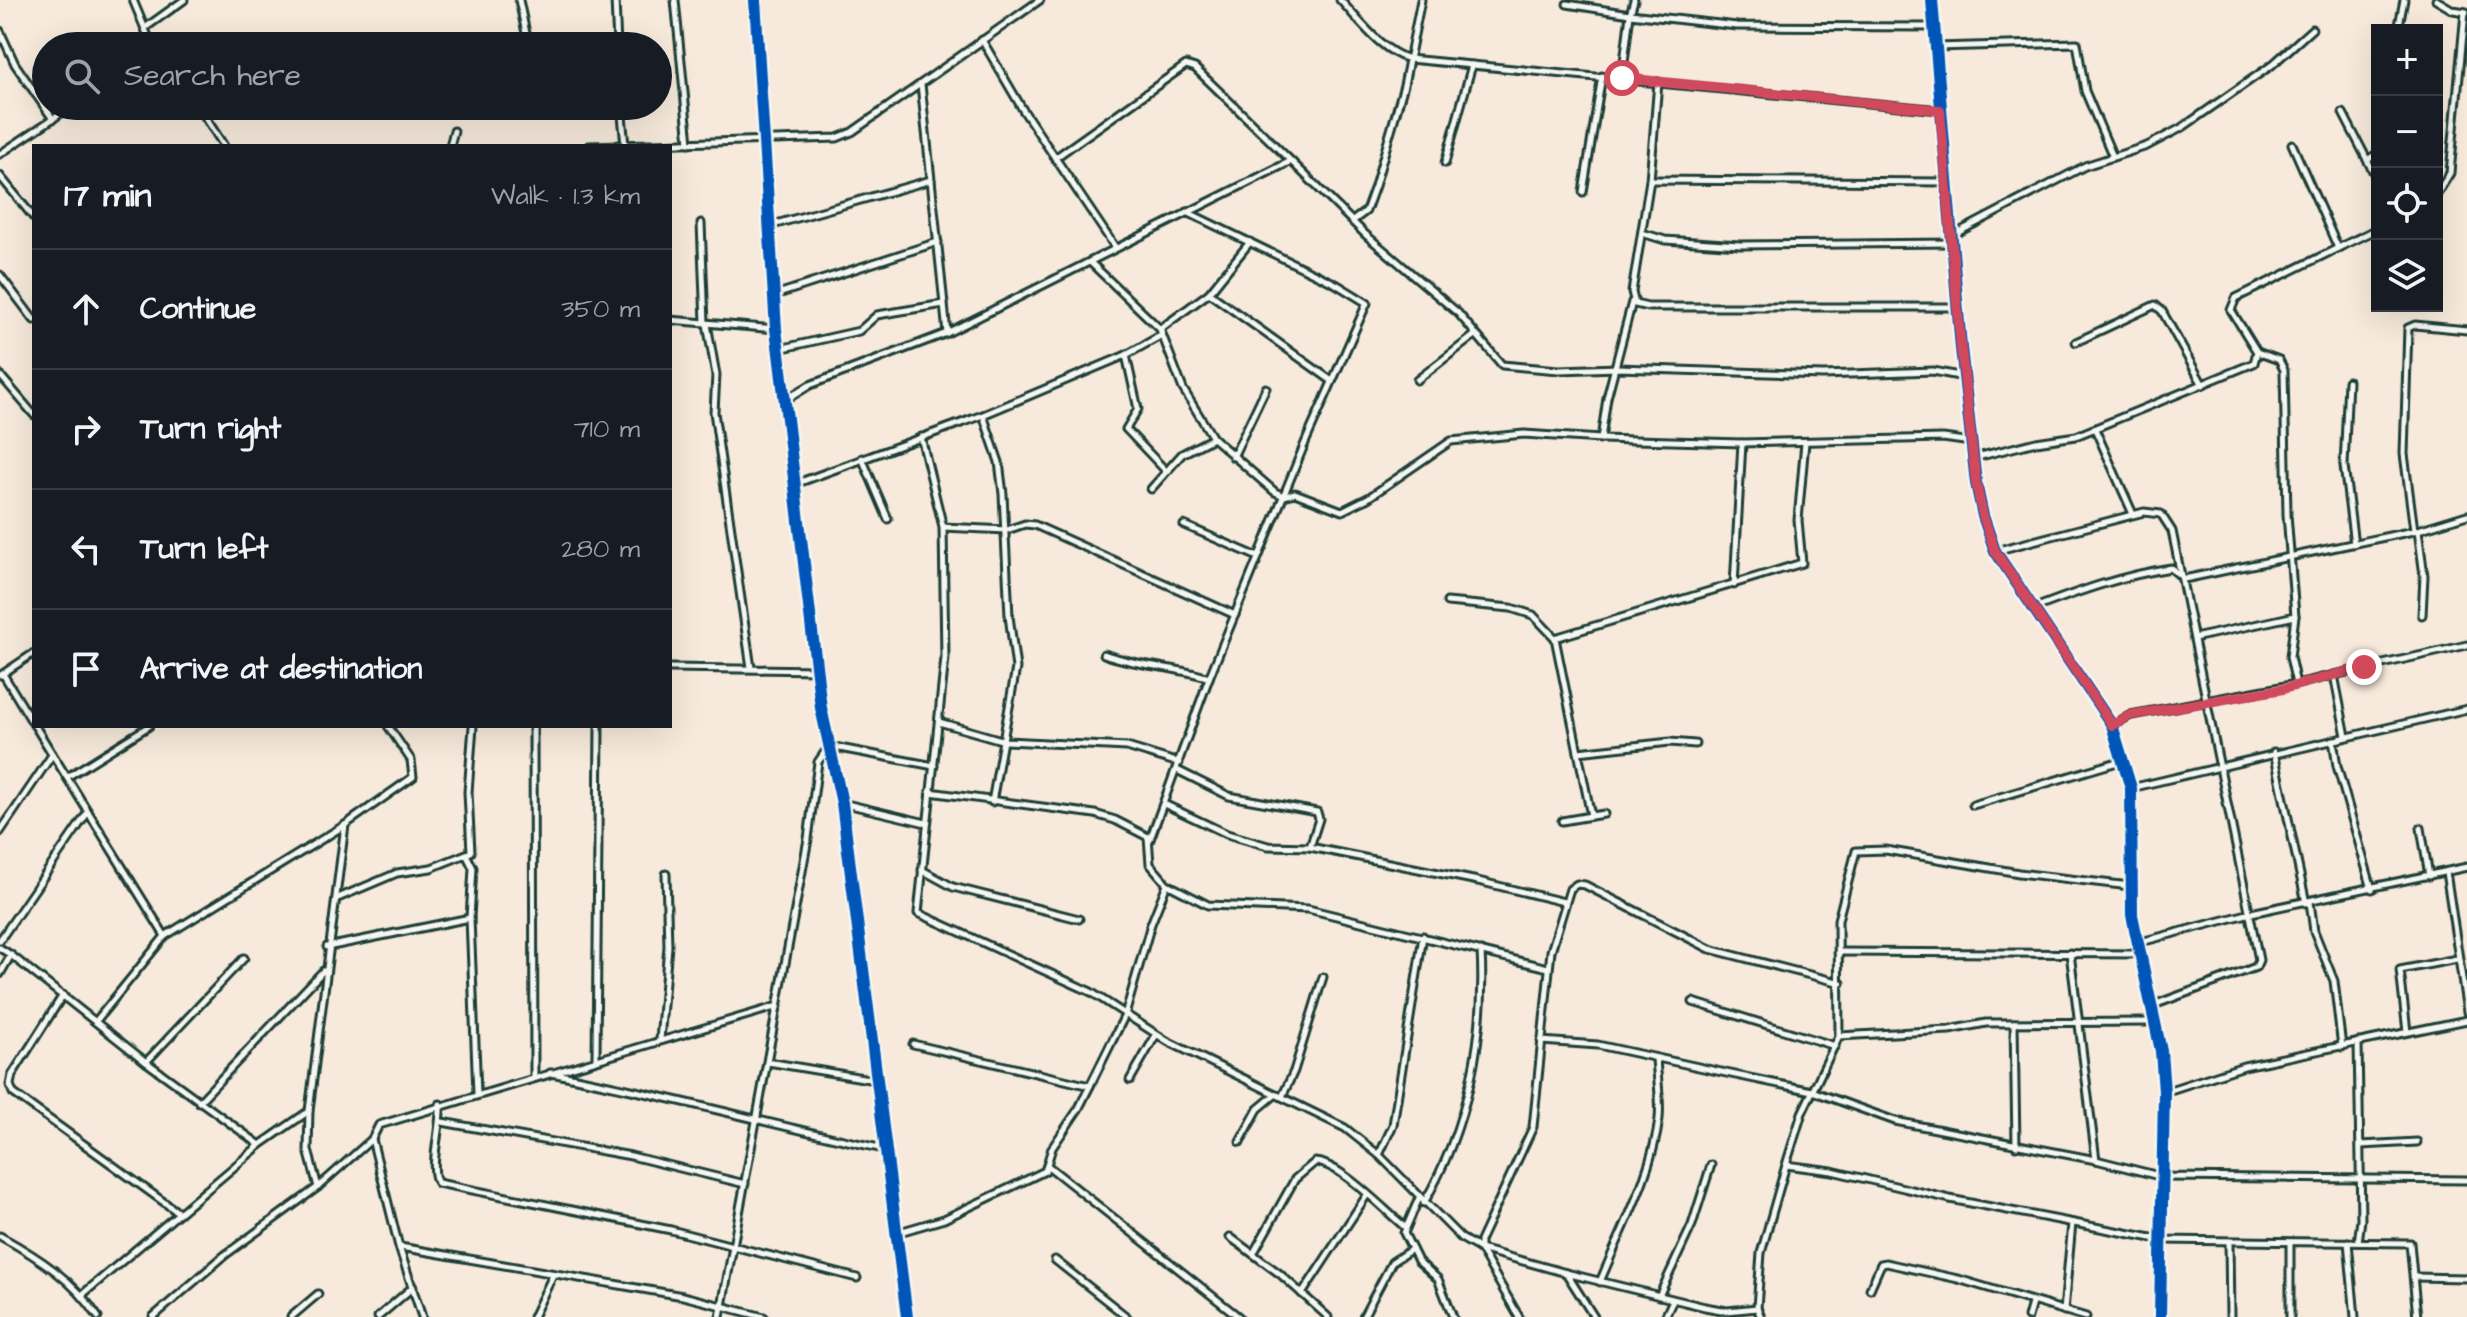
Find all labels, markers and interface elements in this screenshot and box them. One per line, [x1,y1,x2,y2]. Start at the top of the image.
map controls [2371,24,2443,312]
button: + [2371,24,2443,96]
search box [32,32,672,120]
icon: search [60,54,104,98]
text: Search here [124,55,301,97]
route start [1604,60,1640,96]
button: − [2371,96,2443,168]
button: locate [2371,168,2443,240]
text: 17 min [64,172,152,220]
text: Walk · 1.3 km [491,178,640,214]
button: layers [2371,240,2443,312]
icon: ahead [64,287,108,331]
text: Continue [140,288,256,330]
text: 350 m [561,291,640,327]
icon: right [64,407,108,451]
text: Turn right [140,408,281,450]
text: 710 m [574,411,640,447]
icon: left [64,527,108,571]
text: Turn left [140,528,268,570]
text: 280 m [561,531,640,567]
icon: arrive [64,647,108,691]
text: Arrive at destination [140,648,422,690]
route end [2346,649,2382,685]

